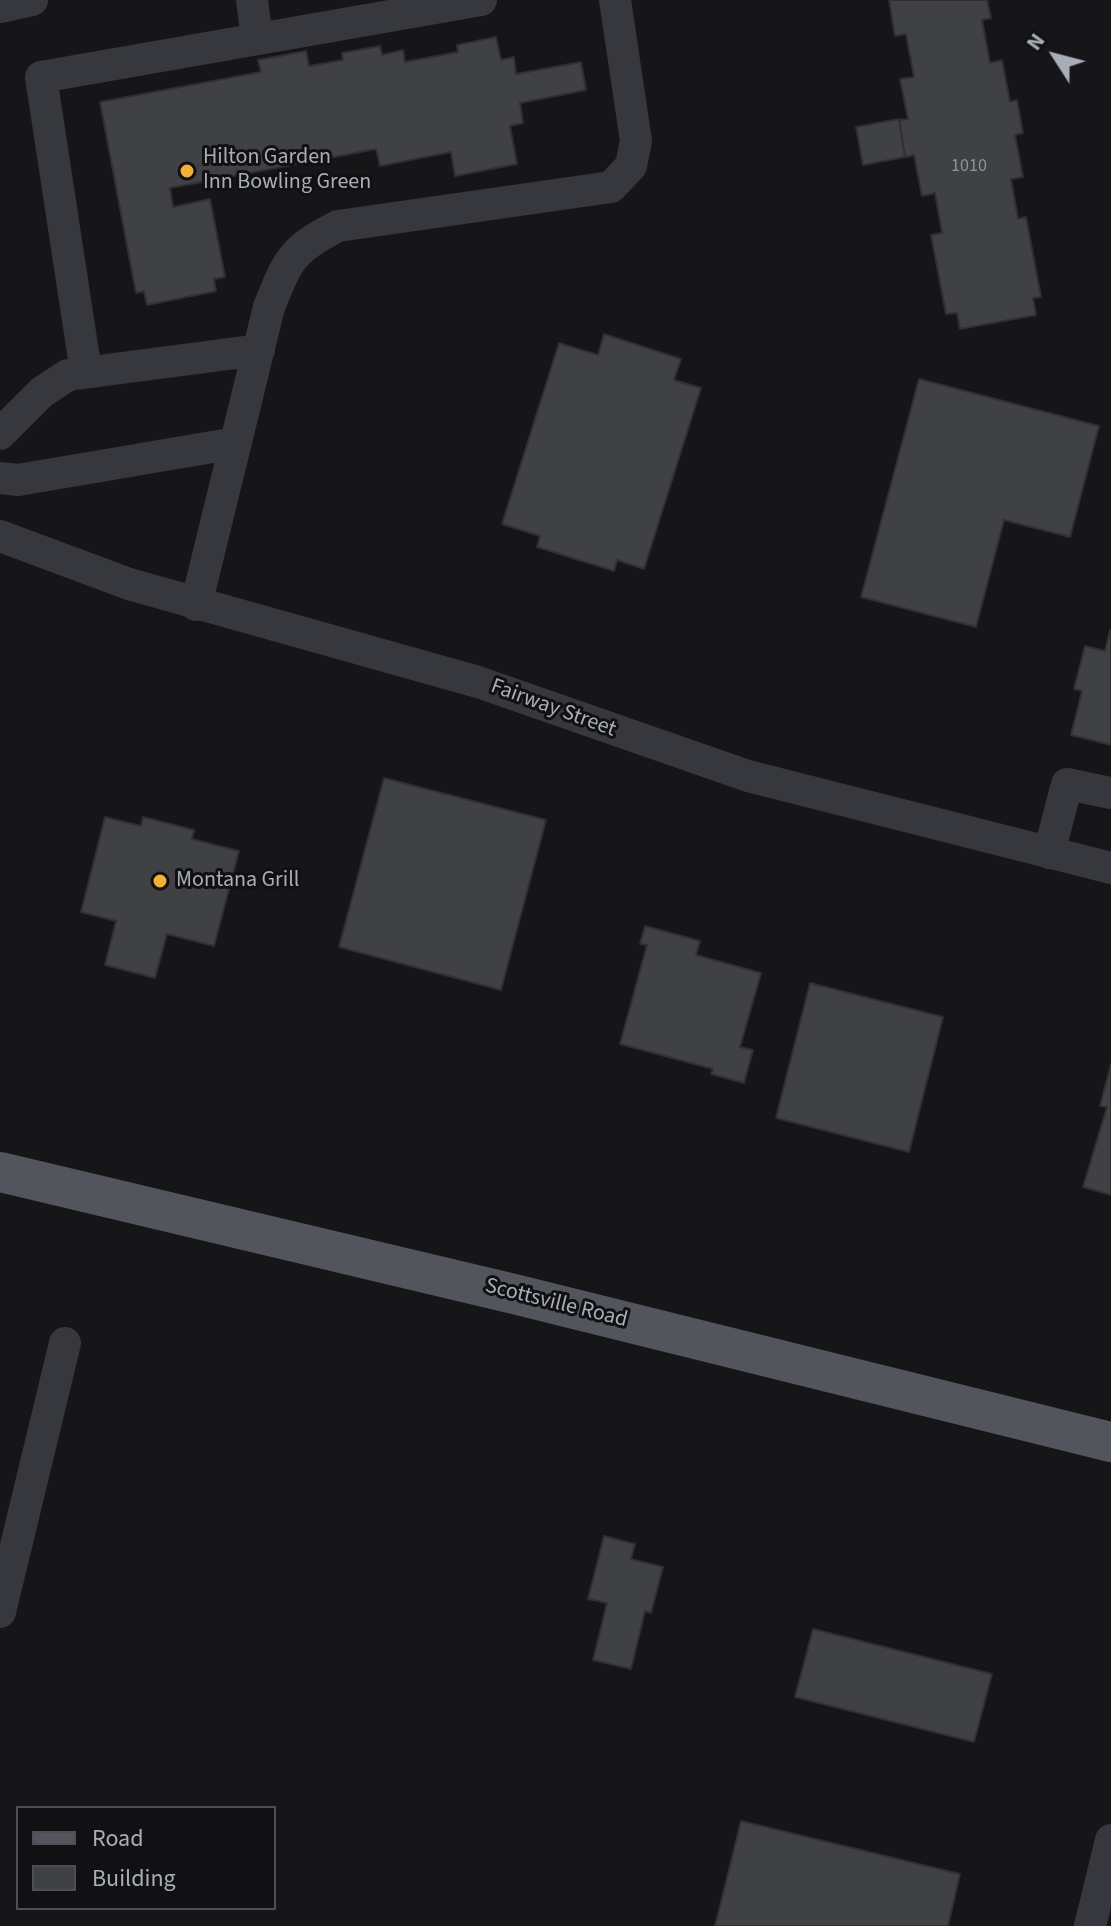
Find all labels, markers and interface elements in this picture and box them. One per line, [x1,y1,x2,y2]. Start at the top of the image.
north arrow [1015,16,1095,96]
text: N [1018,27,1053,57]
place label: Hilton Garden Inn Bowling Green [203,145,371,196]
house number: 1010 [951,156,987,178]
marker: Hilton Garden Inn Bowling Green [178,162,196,180]
street label: Fairway Street [487,674,619,744]
place label: Montana Grill [176,868,299,894]
marker: Montana Grill [151,872,169,890]
street label: Scottsville Road [482,1274,630,1334]
legend [16,1806,276,1910]
text: Road [92,1821,144,1856]
text: Building [92,1861,176,1896]

